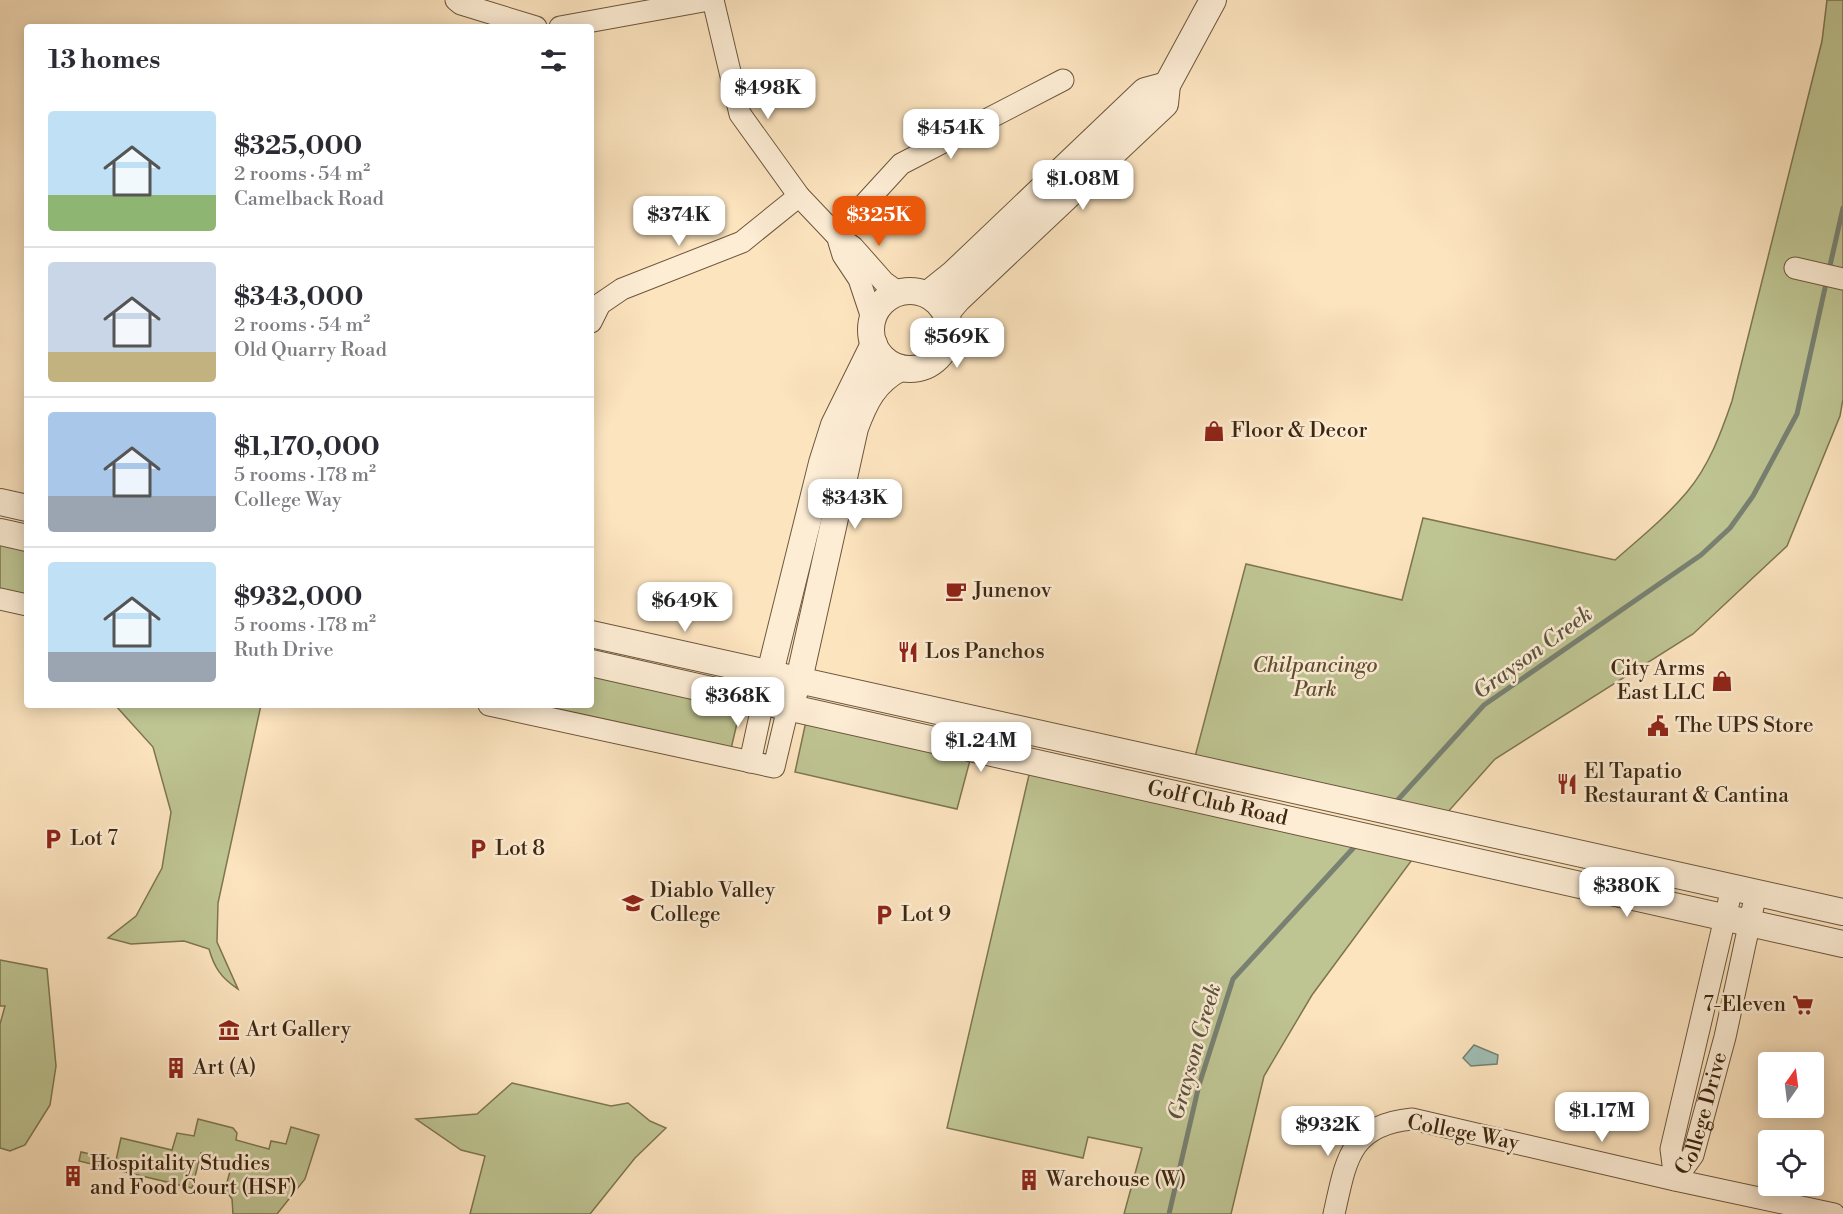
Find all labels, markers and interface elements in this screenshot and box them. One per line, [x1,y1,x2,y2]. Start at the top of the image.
text: 13 homes [48,44,160,76]
icon: filters [537,44,570,77]
pin: $498K [726,69,810,120]
text: $498K [735,76,801,101]
pin: $454K [909,109,993,160]
text: $454K [917,116,985,141]
text: $325,000 [234,130,362,162]
icon: home [96,135,168,207]
pin: $1.08M [1034,160,1132,211]
text: 2 rooms · 54 m² [234,162,370,187]
text: $1.08M [1047,167,1119,192]
text: Camelback Road [234,187,384,212]
pin: $374K [637,196,721,247]
pin: $325K [837,196,921,247]
text: $374K [647,203,711,228]
text: $325K [846,203,912,228]
text: $343,000 [234,281,363,313]
icon: home [96,286,168,358]
text: 2 rooms · 54 m² [234,313,370,338]
pin: $569K [915,318,999,369]
text: $569K [924,325,990,350]
text: Old Quarry Road [234,338,387,363]
place label: Floor & Decor [1231,418,1368,444]
shop icon: Floor & Decor [1202,419,1226,443]
text: $1,170,000 [234,431,380,463]
icon: home [96,436,168,508]
text: 5 rooms · 178 m² [234,463,376,488]
pin: $343K [813,479,897,530]
text: $343K [822,486,888,511]
text: College Way [234,488,342,513]
place label: Junenov [972,578,1052,604]
cafe icon: Junenov [944,579,968,603]
text: $932,000 [234,581,362,613]
pin: $649K [643,582,727,633]
icon: home [96,586,168,658]
text: $649K [651,589,719,614]
water label: Grayson Creek [1468,601,1598,705]
text: 5 rooms · 178 m² [234,613,376,638]
text: Ruth Drive [234,638,334,663]
place label: Los Panchos [925,639,1045,665]
restaurant icon: Los Panchos [896,640,920,664]
park label: Chilpancingo Park [1252,653,1378,703]
place label: City Arms East LLC [1610,656,1705,706]
shop icon: City Arms East LLC [1710,669,1734,693]
pin: $368K [696,677,780,728]
text: $368K [705,684,771,709]
place label: The UPS Store [1675,713,1814,739]
public building icon: The UPS Store [1646,714,1670,738]
pin: $1.24M [932,722,1030,773]
text: $1.24M [945,729,1017,754]
place label: El Tapatio Restaurant & Cantina [1584,759,1789,809]
restaurant icon: El Tapatio Restaurant & Cantina [1555,772,1579,796]
street label: Golf Club Road [1145,775,1290,832]
place label: Lot 7 [70,826,118,852]
parking icon: Lot 7 [41,827,65,851]
place label: Lot 8 [495,836,545,862]
parking icon: Lot 8 [466,837,490,861]
pin: $380K [1585,867,1669,918]
text: $380K [1593,874,1661,899]
place label: Diablo Valley College [650,878,776,928]
school or university icon: Diablo Valley College [621,891,645,915]
place label: Lot 9 [901,902,951,928]
parking icon: Lot 9 [872,903,896,927]
water label: Grayson Creek [1163,981,1227,1123]
place label: 7-Eleven [1703,992,1786,1018]
supermarket icon: 7-Eleven [1791,993,1815,1017]
place label: Art Gallery [245,1017,352,1043]
museum icon: Art Gallery [217,1018,241,1042]
street label: College Drive [1669,1049,1733,1181]
north arrow [1758,1052,1824,1118]
map controls [1758,1052,1824,1196]
place label: Art (A) [192,1055,256,1081]
building icon: Art (A) [164,1056,188,1080]
pin: $1.17M [1553,1092,1651,1143]
text: $1.17M [1569,1099,1635,1124]
pin: $932K [1286,1106,1370,1157]
street label: College Way [1405,1109,1522,1157]
text: $932K [1295,1113,1361,1138]
button: locate [1758,1130,1824,1196]
place label: Hospitality Studies and Food Court (HSF) [90,1151,297,1201]
building icon: Hospitality Studies and Food Court (HSF) [61,1164,85,1188]
place label: Warehouse (W) [1045,1167,1186,1193]
building icon: Warehouse (W) [1017,1168,1041,1192]

